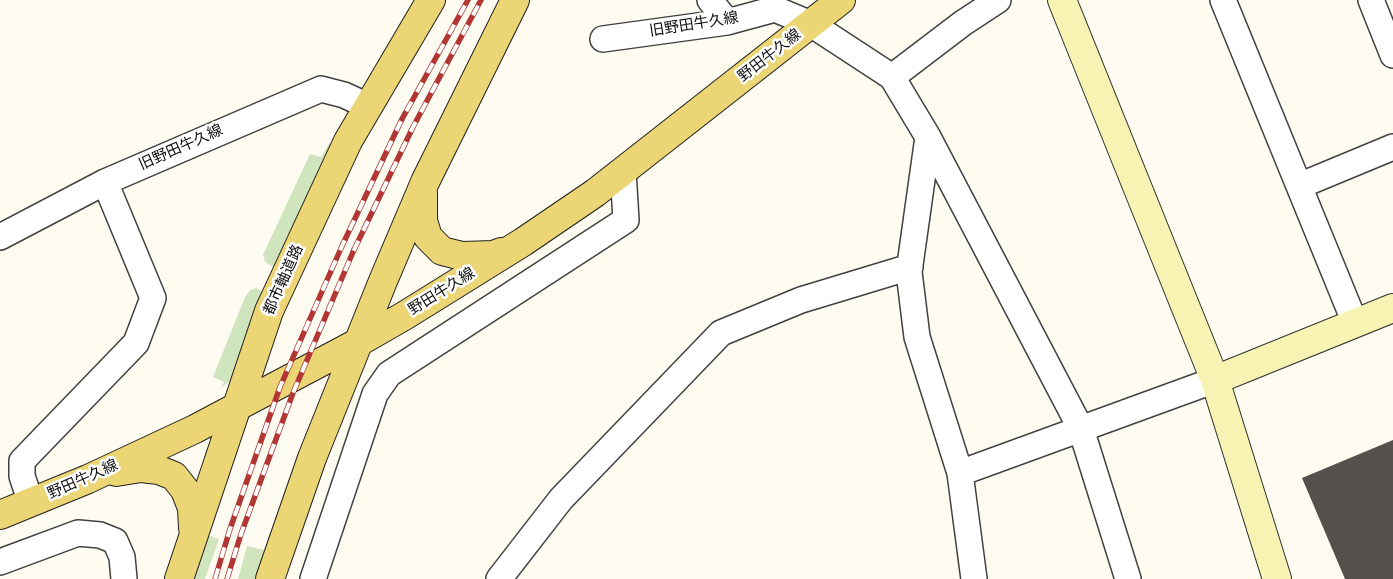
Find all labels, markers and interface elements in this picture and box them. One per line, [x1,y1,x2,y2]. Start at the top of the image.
street label: 旧野田牛久線 [648,9,740,41]
street label: 野田牛久線 [735,26,805,86]
street label: 旧野田牛久線 [136,121,226,175]
street label: 都市軸道路 [261,242,307,318]
street label: 野田牛久線 [405,264,479,320]
street label: 野田牛久線 [45,457,121,503]

